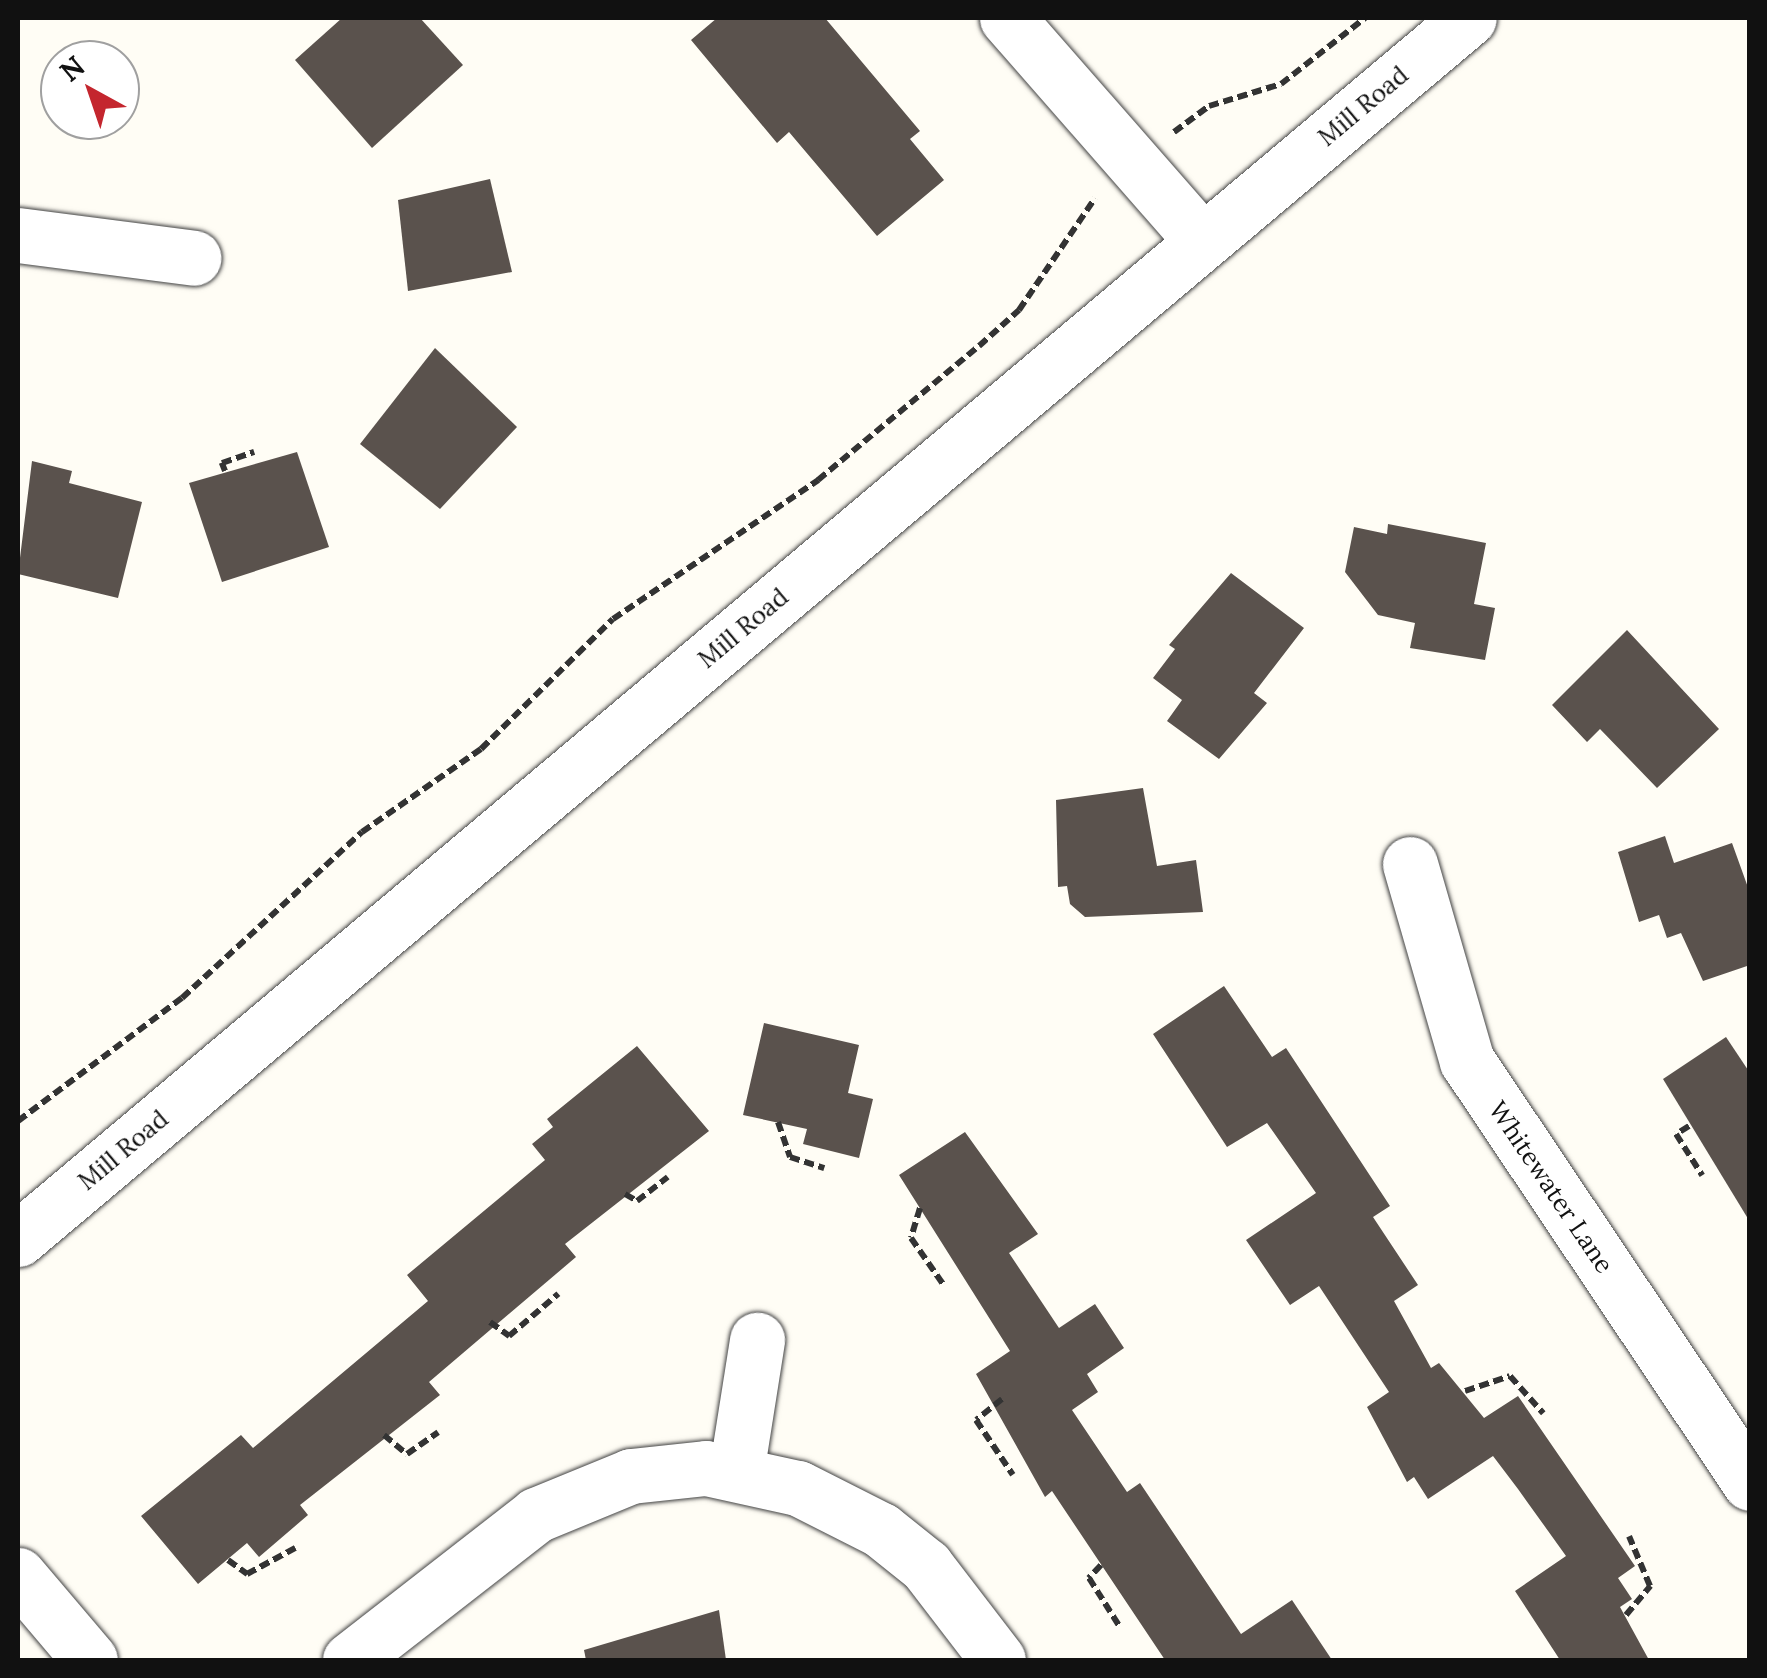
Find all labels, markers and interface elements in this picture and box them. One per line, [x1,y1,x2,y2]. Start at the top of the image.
north arrow [40,40,140,140]
text: N [52,48,92,89]
street label: Mill Road [1312,60,1414,152]
street label: Mill Road [692,582,794,674]
street label: Whitewater Lane [1482,1095,1620,1279]
street label: Mill Road [72,1104,174,1196]

